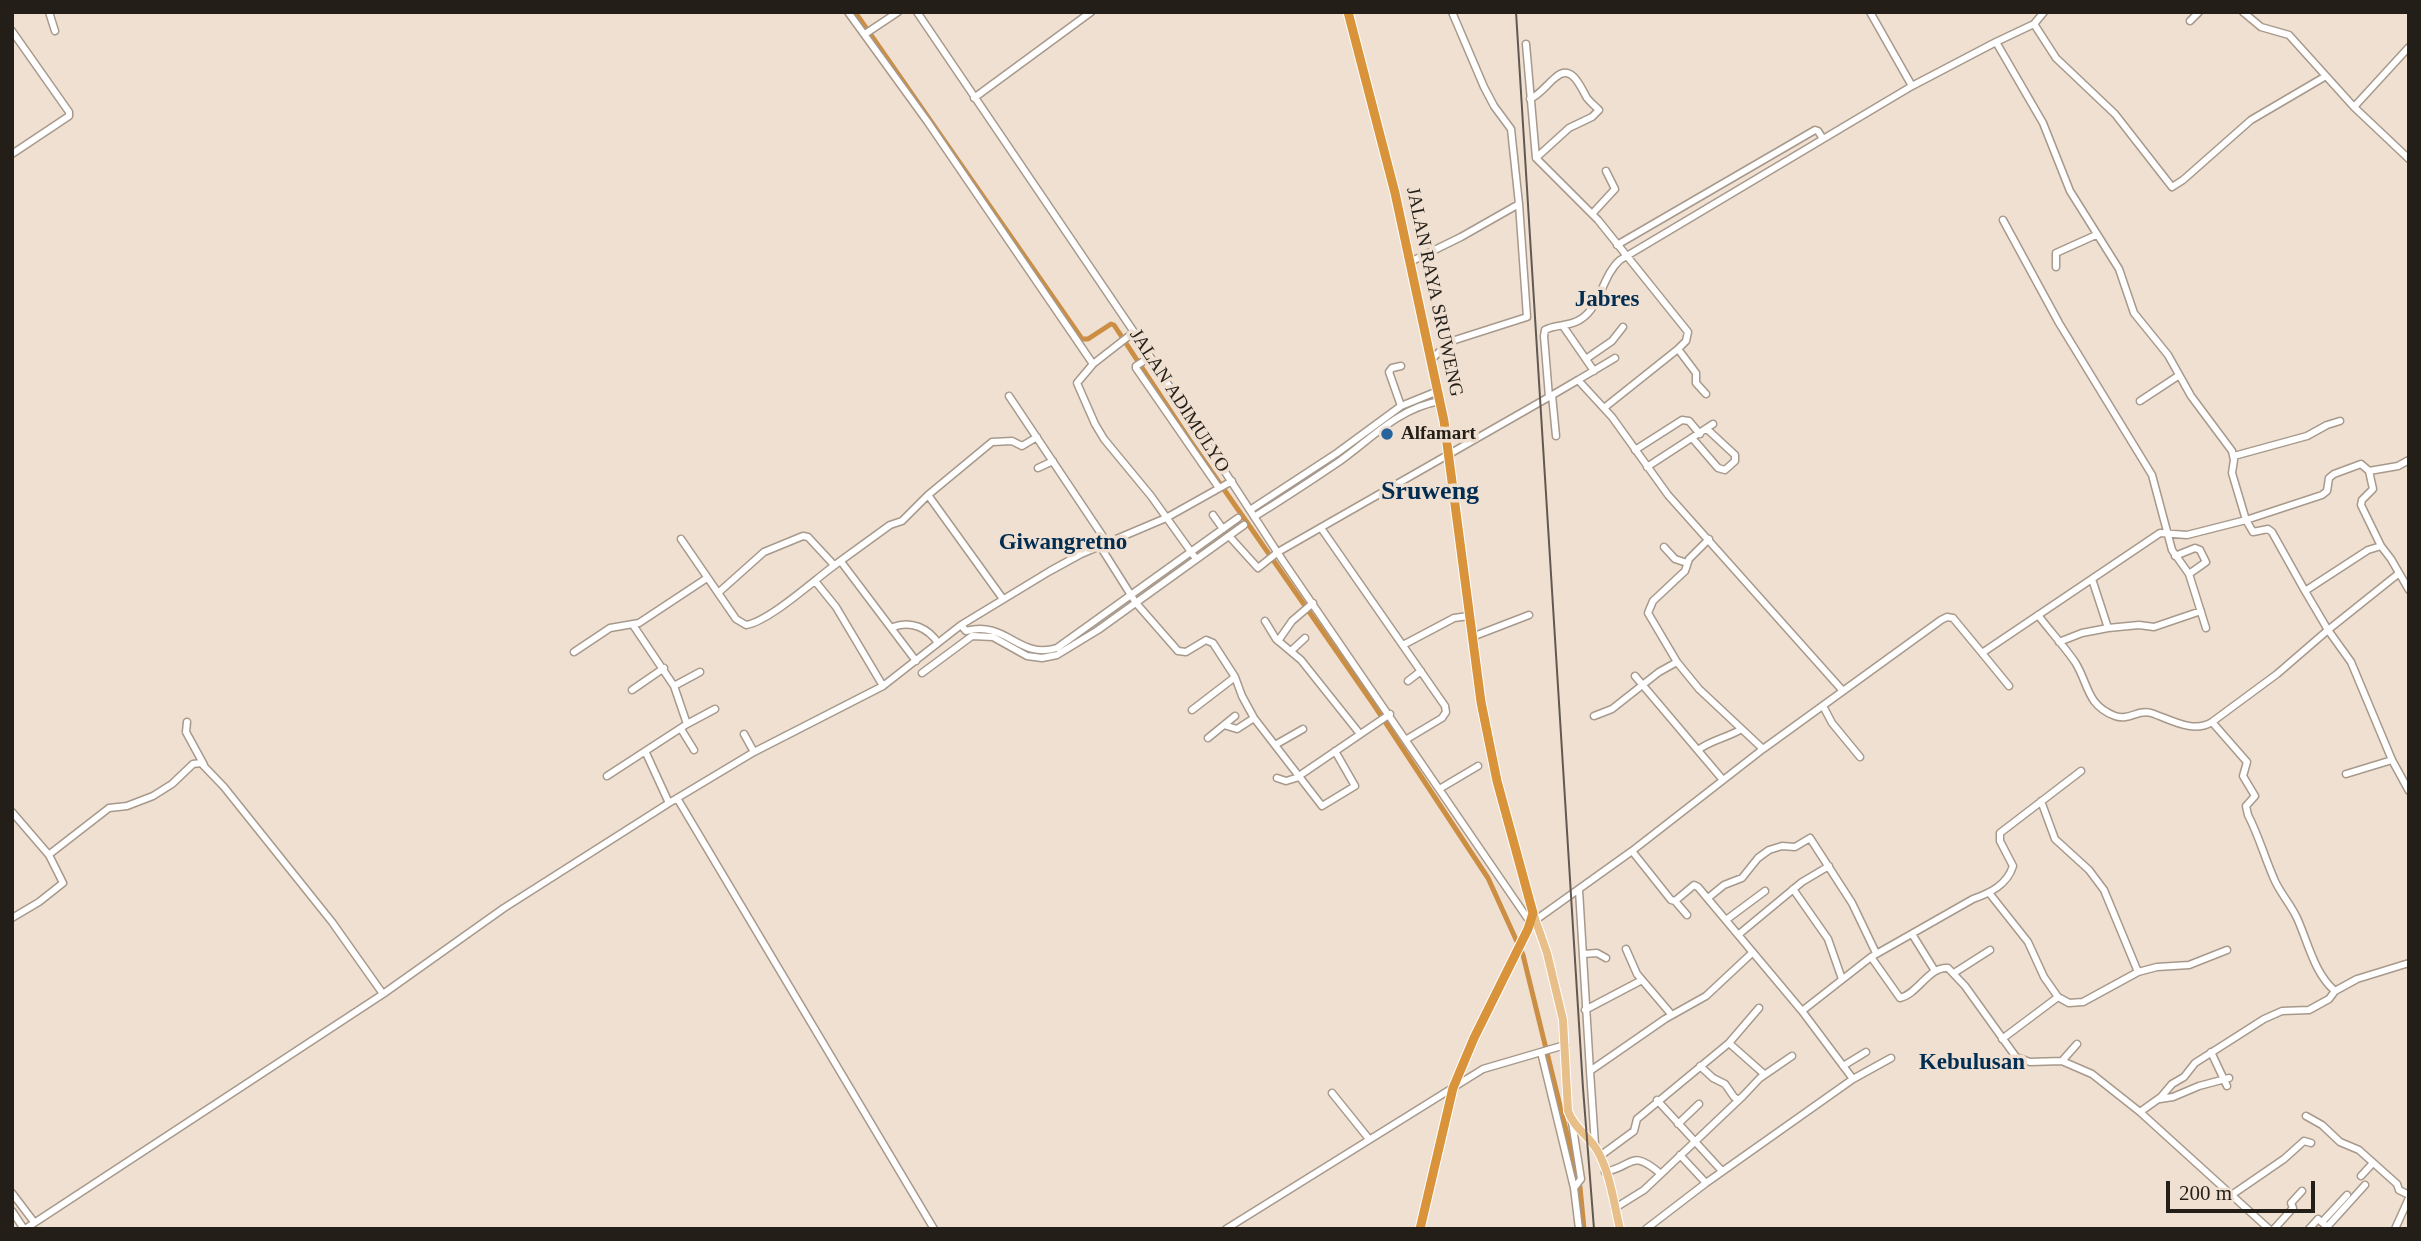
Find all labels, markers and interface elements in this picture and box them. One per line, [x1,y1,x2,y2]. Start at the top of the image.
street label: JALAN RAYA SRUWENG [1401,185,1467,399]
district label: Jabres [1575,286,1639,314]
street label: JALAN ADIMULYO [1124,325,1234,477]
place label: Alfamart [1401,423,1476,445]
marker: Alfamart [1379,426,1395,442]
district label: Sruweng [1381,476,1479,508]
district label: Giwangretno [999,529,1127,557]
district label: Kebulusan [1919,1049,2025,1077]
scale bar [2169,1168,2318,1212]
text: 200 m [2179,1181,2232,1205]

